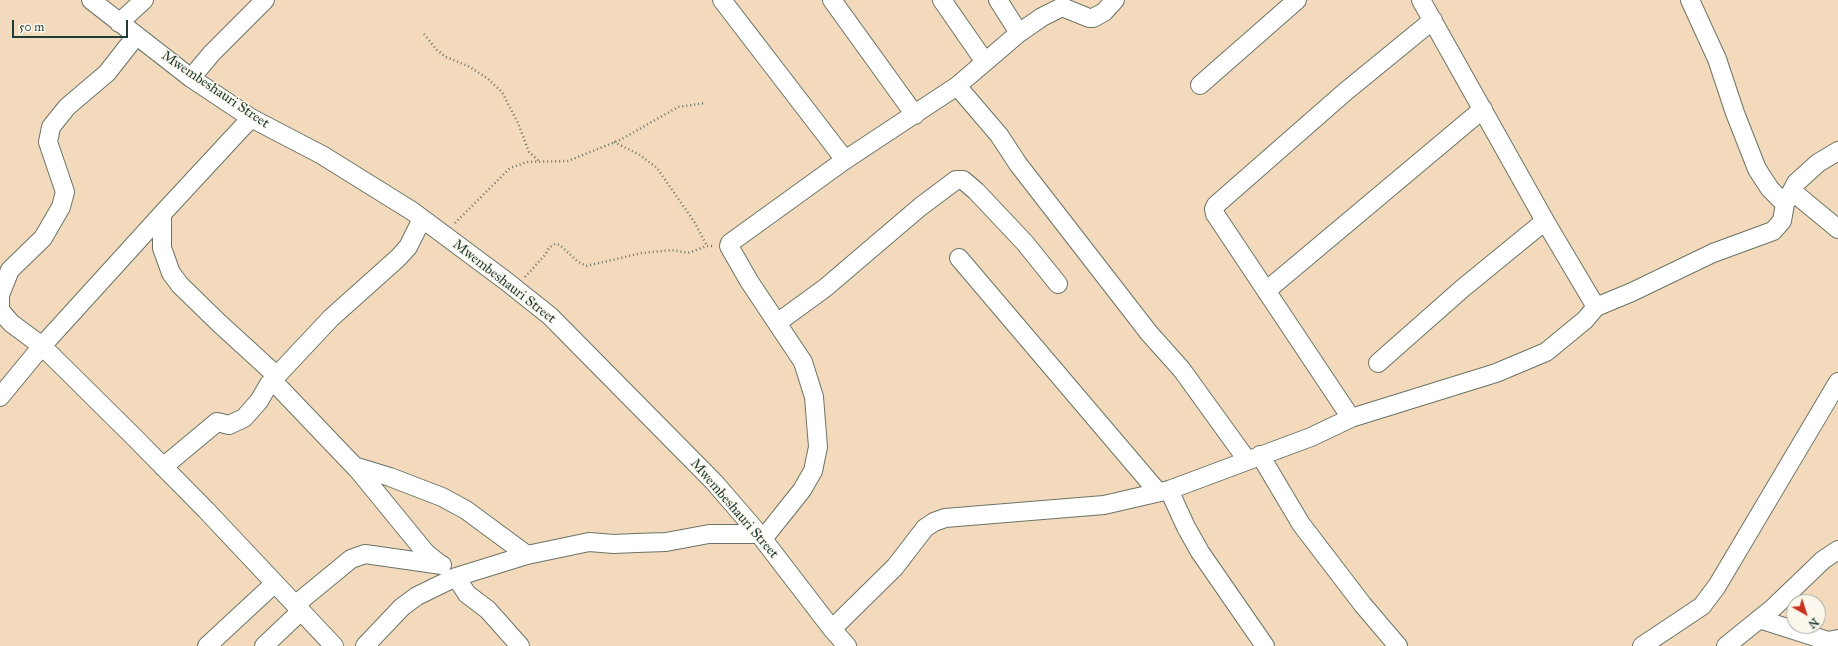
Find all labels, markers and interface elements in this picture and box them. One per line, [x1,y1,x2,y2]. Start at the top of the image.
scale bar [14,12,130,38]
text: 50 m [19,20,44,34]
street label: Mwembeshauri Street [158,48,272,132]
street label: Mwembeshauri Street [449,236,559,328]
street label: Mwembeshauri Street [686,456,782,562]
north arrow [1786,594,1826,634]
text: N [1806,615,1821,631]

